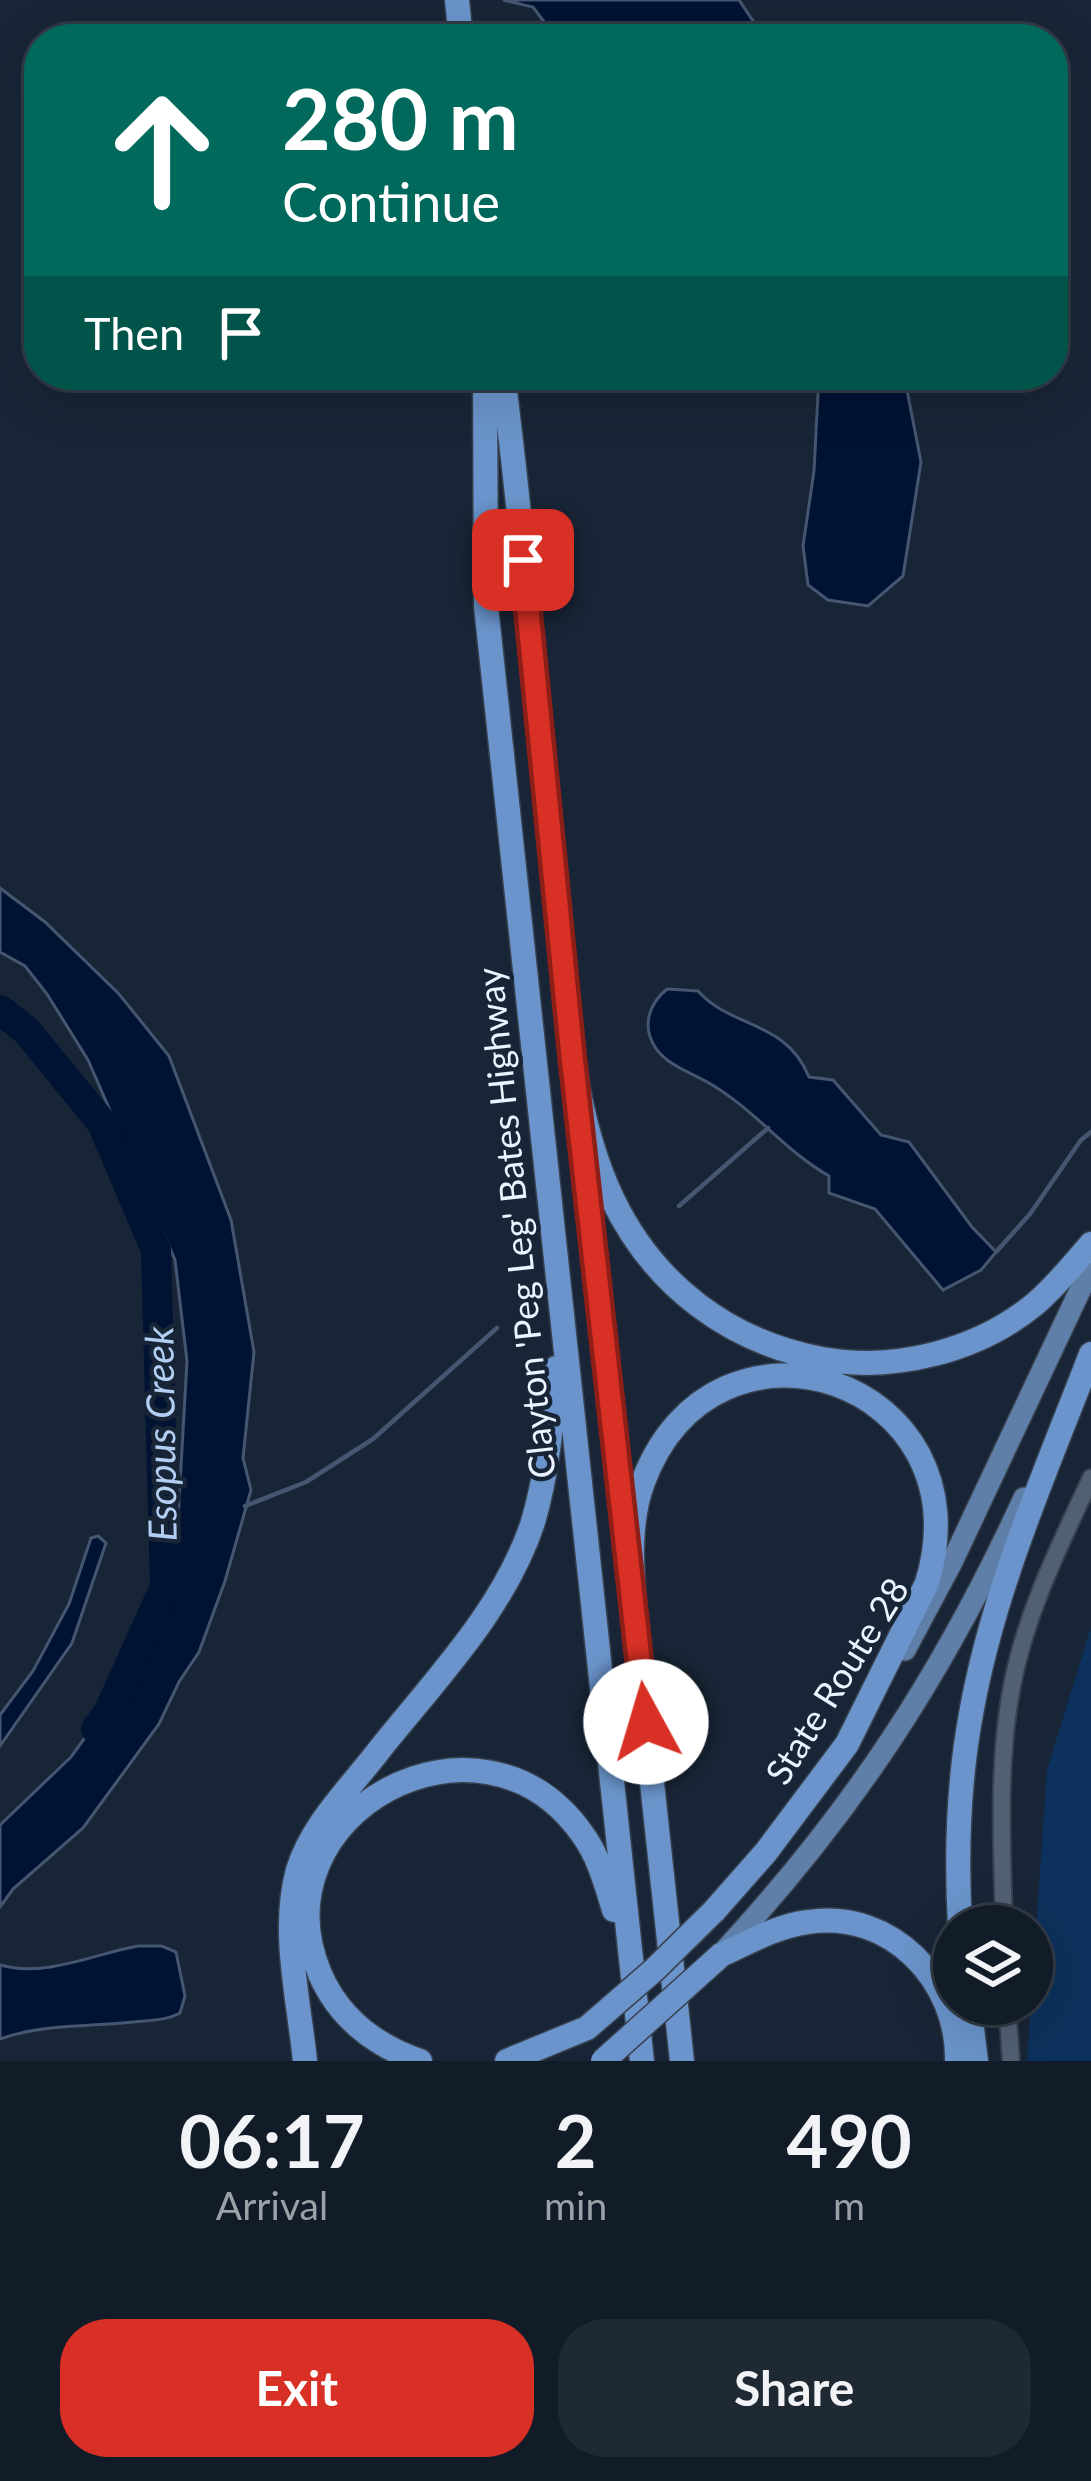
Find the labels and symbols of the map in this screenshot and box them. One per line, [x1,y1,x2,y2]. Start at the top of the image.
pin [472,509,574,611]
street label: Clayton 'Peg Leg' Bates Highway [466,965,564,1481]
water label: Esopus Creek [135,1326,185,1542]
street label: State Route 28 [755,1569,917,1792]
position arrow [583,1659,709,1785]

